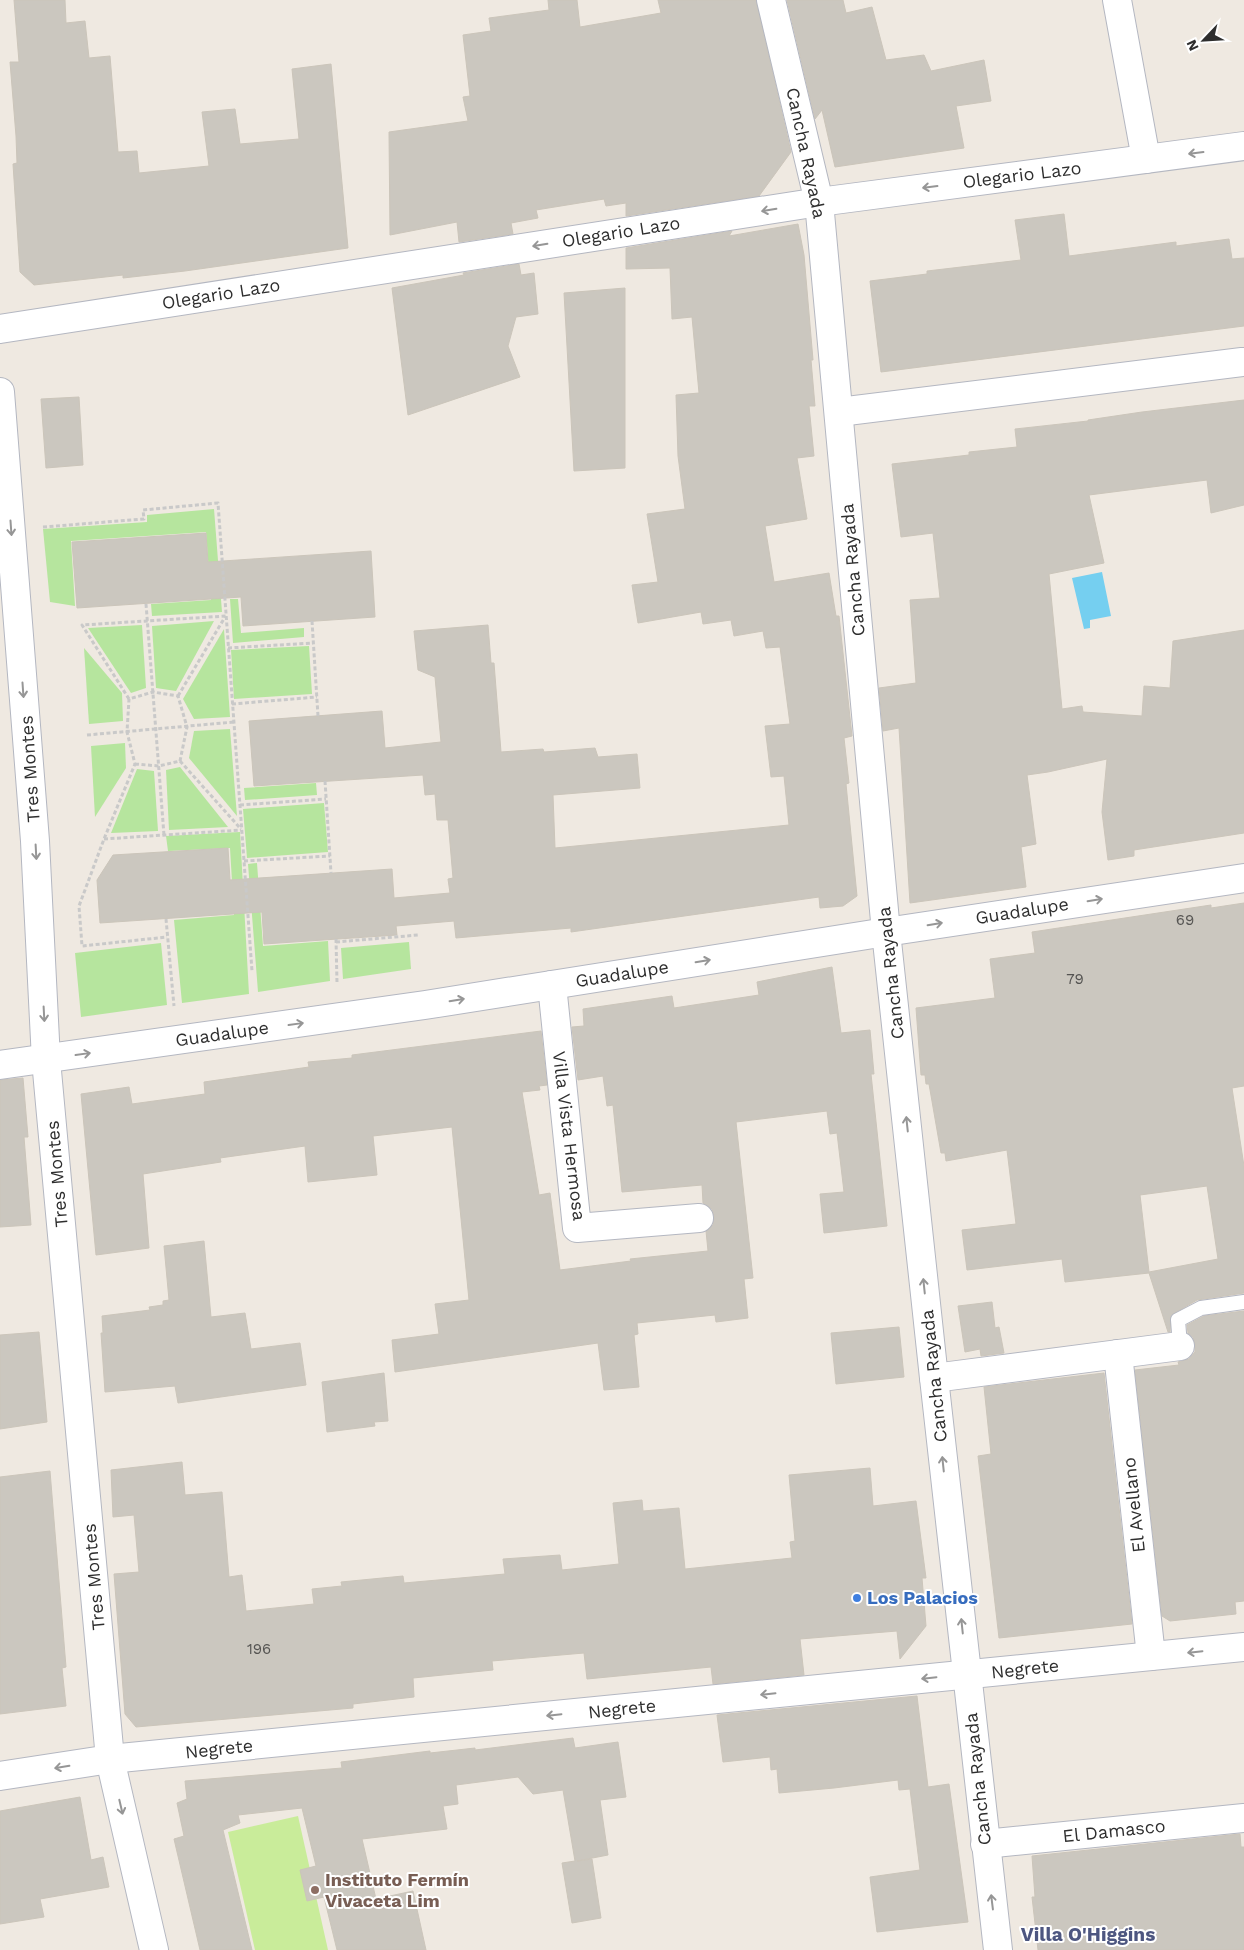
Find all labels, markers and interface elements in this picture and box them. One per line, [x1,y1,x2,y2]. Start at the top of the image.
north arrow [1179,15,1229,65]
text: N [1183,37,1202,54]
street label: Cancha Rayada [782,86,831,220]
one-way arrow [1188,148,1204,158]
street label: Olegario Lazo [961,157,1082,192]
one-way arrow [923,183,939,193]
one-way arrow [762,205,778,215]
street label: Olegario Lazo [560,212,682,251]
one-way arrow [532,240,548,250]
street label: Olegario Lazo [160,274,282,313]
street label: Cancha Rayada [836,503,869,637]
one-way arrow [6,519,15,535]
one-way arrow [19,681,28,697]
street label: Tres Montes [15,715,44,823]
one-way arrow [31,843,40,859]
street label: Guadalupe [974,893,1070,928]
one-way arrow [1087,895,1103,905]
street label: Cancha Rayada [873,906,908,1040]
house number: 69 [1176,911,1194,929]
one-way arrow [926,919,942,929]
one-way arrow [695,955,711,965]
street label: Guadalupe [574,956,670,991]
house number: 79 [1066,970,1084,988]
one-way arrow [448,994,464,1004]
one-way arrow [40,1006,49,1022]
street label: Guadalupe [174,1017,270,1050]
one-way arrow [287,1018,303,1028]
one-way arrow [75,1049,91,1059]
street label: Villa Vista Hermosa [549,1050,590,1222]
one-way arrow [902,1116,912,1132]
street label: Tres Montes [41,1120,72,1228]
one-way arrow [919,1278,929,1294]
street label: Cancha Rayada [916,1309,951,1443]
street label: El Avellano [1118,1456,1149,1554]
one-way arrow [938,1457,948,1473]
street label: Tres Montes [78,1523,109,1631]
place label: Los Palacios [867,1587,978,1608]
marker: Los Palacios [851,1592,863,1604]
one-way arrow [957,1618,967,1634]
house number: 196 [247,1640,271,1658]
one-way arrow [1188,1647,1204,1657]
street label: Negrete [990,1654,1060,1683]
one-way arrow [922,1673,938,1683]
one-way arrow [760,1689,776,1699]
street label: Negrete [587,1694,657,1723]
one-way arrow [546,1710,562,1720]
street label: Cancha Rayada [960,1712,995,1846]
street label: Negrete [184,1734,254,1763]
one-way arrow [54,1762,70,1772]
one-way arrow [117,1798,126,1814]
street label: El Damasco [1061,1815,1166,1846]
place label: Instituto Fermín Vivaceta Lim [325,1869,469,1911]
marker: Instituto Fermín Vivaceta Lim [309,1884,321,1896]
one-way arrow [987,1894,997,1910]
district label: Villa O'Higgins [1021,1923,1155,1946]

